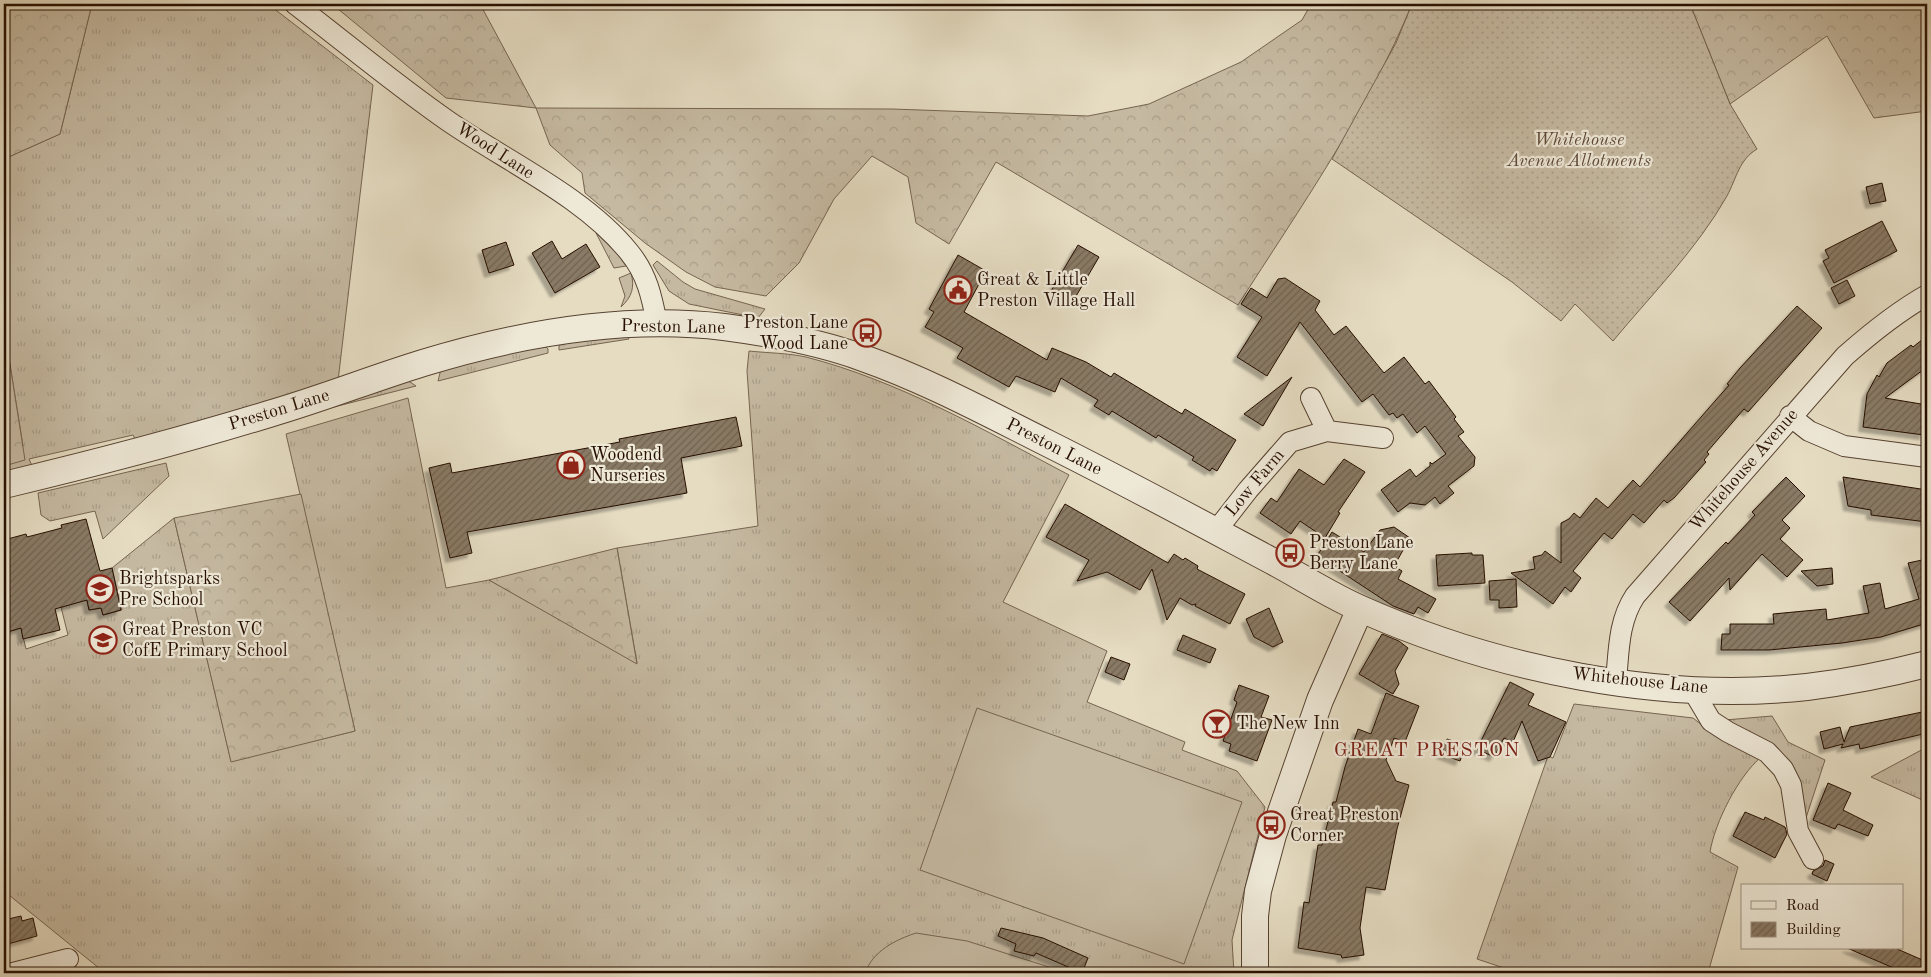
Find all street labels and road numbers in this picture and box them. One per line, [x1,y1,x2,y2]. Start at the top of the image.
street label: Wood Lane [453,119,537,183]
street label: Preston Lane [621,317,725,337]
street label: Preston Lane [226,386,332,434]
street label: Whitehouse Avenue [1686,406,1802,534]
street label: Preston Lane [1003,415,1105,479]
street label: Low Farm [1222,446,1288,520]
street label: Whitehouse Lane [1571,665,1709,697]

